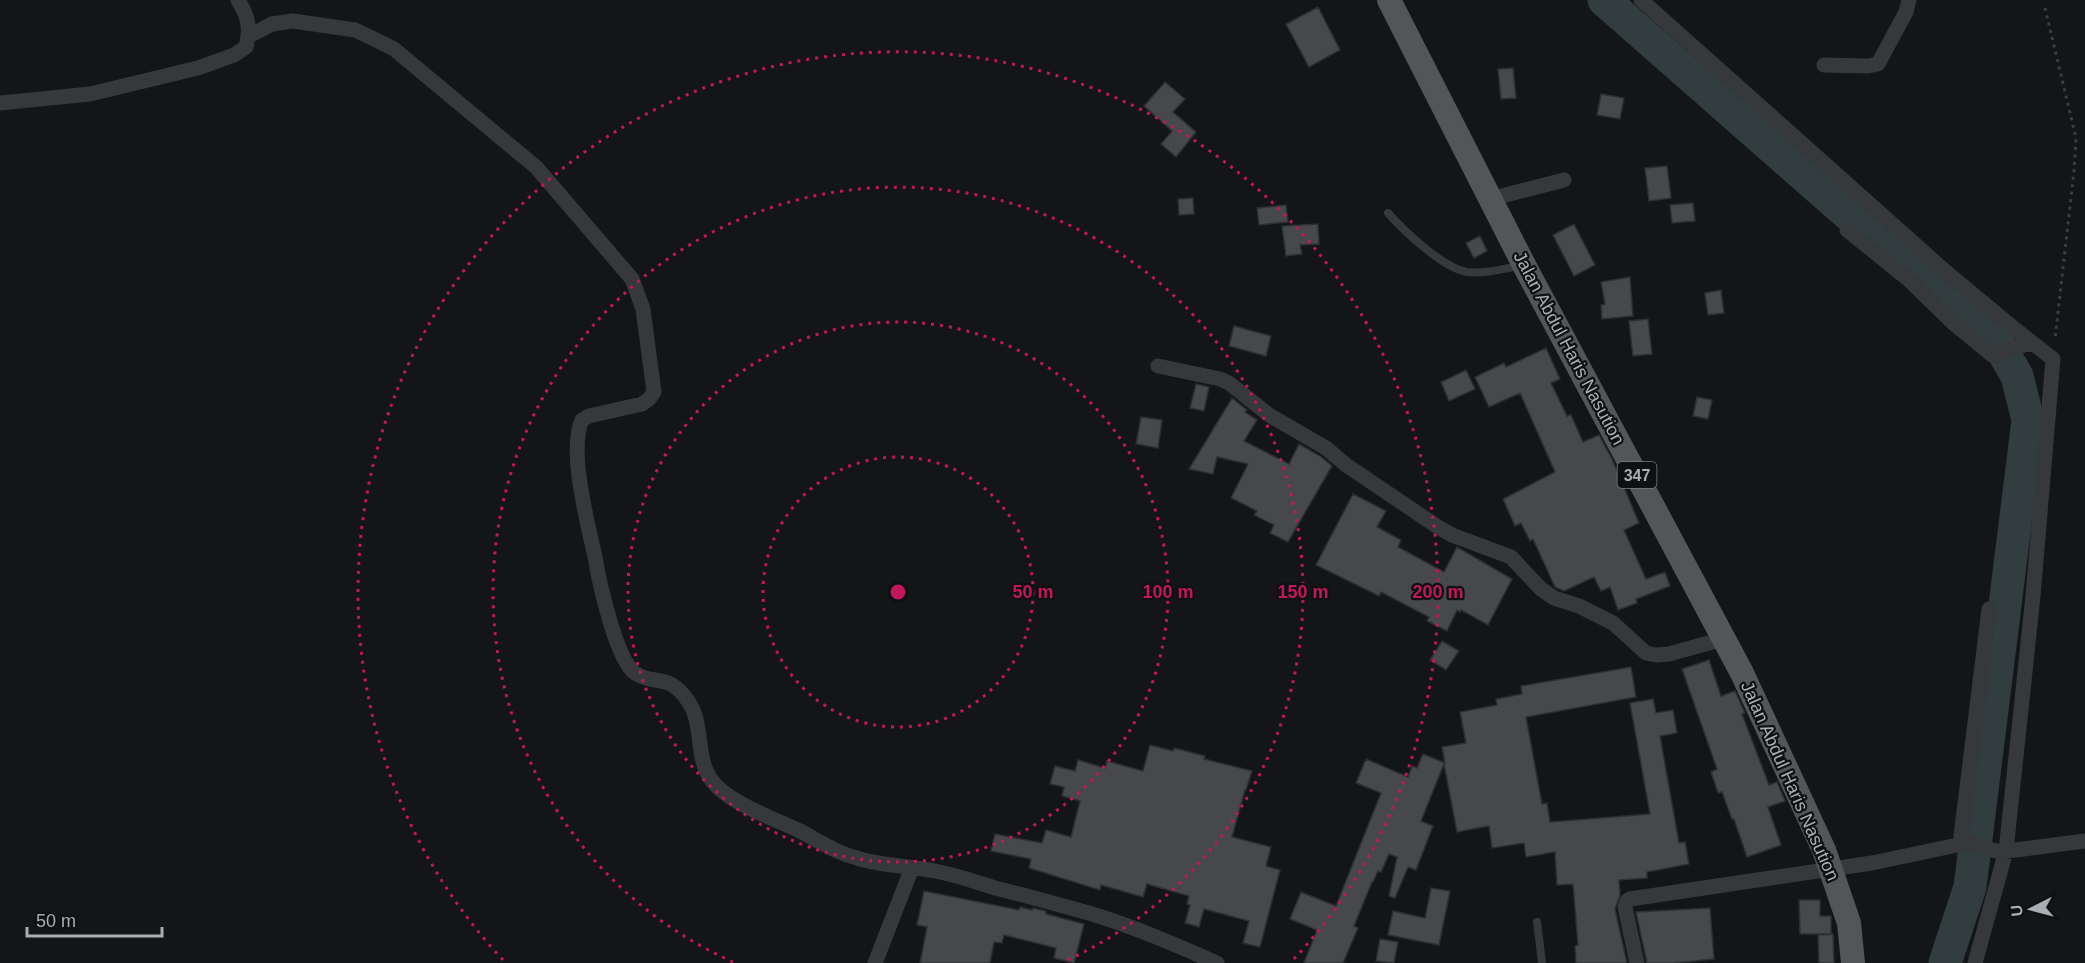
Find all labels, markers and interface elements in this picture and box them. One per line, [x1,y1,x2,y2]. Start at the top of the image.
street label: Jalan Abdul Haris Nasution [1509,248,1629,448]
road number: 347 [1618,462,1656,488]
centre of rings [888,582,908,602]
text: 50 m [1012,582,1054,602]
text: 100 m [1142,582,1194,602]
text: 150 m [1277,582,1329,602]
text: 200 m [1412,582,1464,602]
street label: Jalan Abdul Haris Nasution [1737,678,1843,884]
north arrow [2001,879,2061,939]
scale bar [27,900,162,938]
text: U [2008,904,2026,917]
text: 50 m [36,911,76,931]

